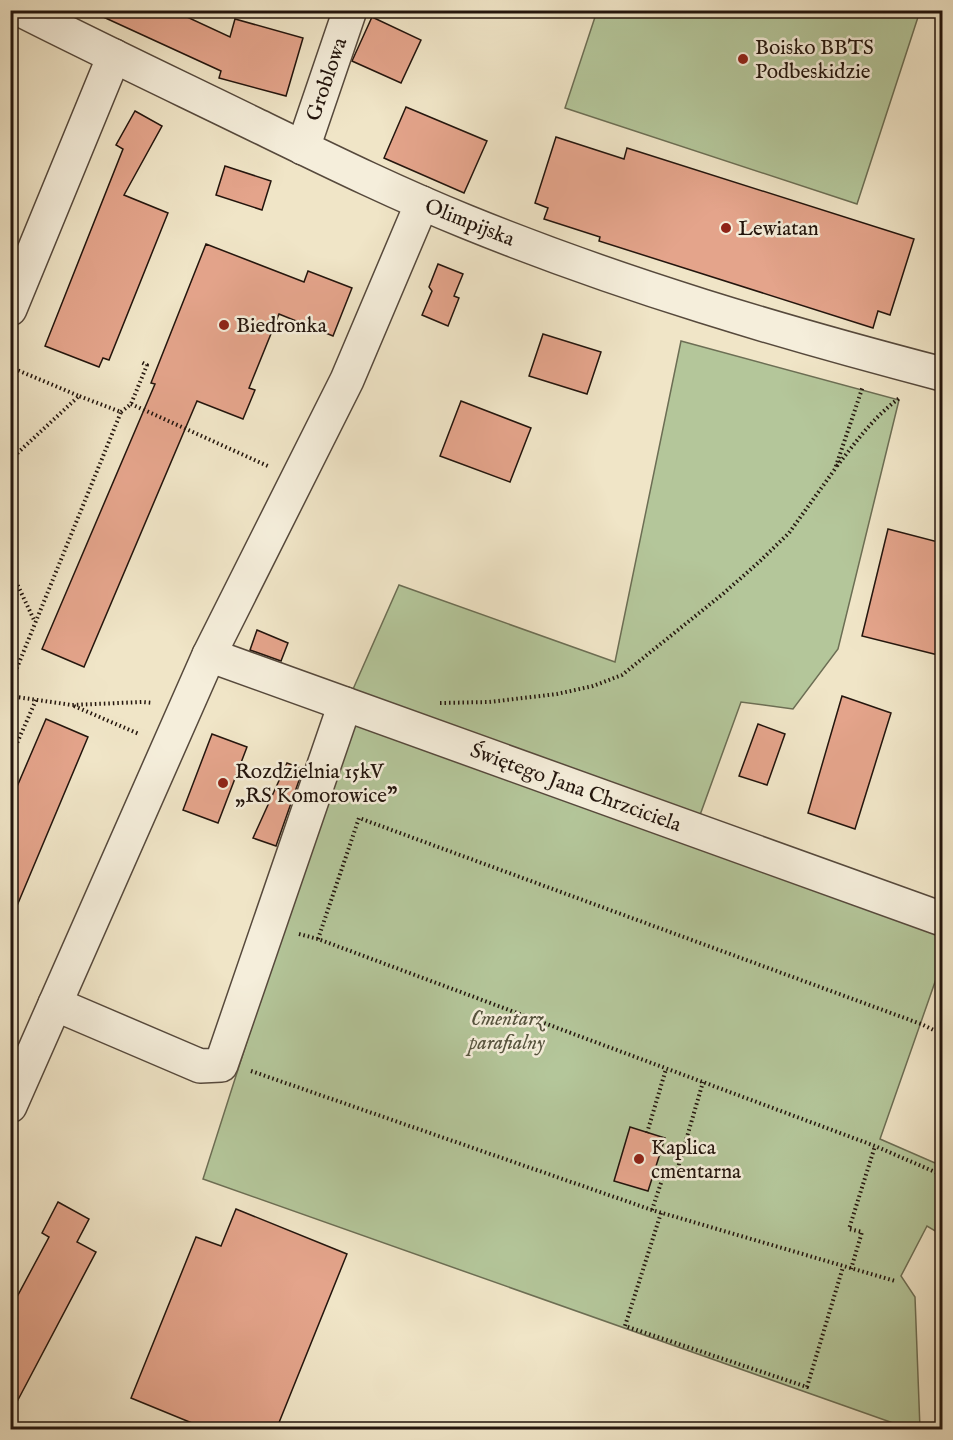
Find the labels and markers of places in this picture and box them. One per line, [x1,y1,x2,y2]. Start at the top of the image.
place label: Boisko BBTS Podbeskidzie [755,35,874,86]
marker: Boisko BBTS Podbeskidzie [736,52,750,66]
place label: Lewiatan [738,216,819,243]
marker: Lewiatan [719,221,733,235]
place label: Biedronka [236,313,328,340]
marker: Biedronka [217,318,231,332]
place label: Rozdzielnia 15kV „RS Komorowice” [235,759,397,810]
marker: Rozdzielnia 15kV „RS Komorowice” [216,776,230,790]
place label: Kaplica cmentarna [651,1135,742,1186]
marker: Kaplica cmentarna [632,1152,646,1166]

